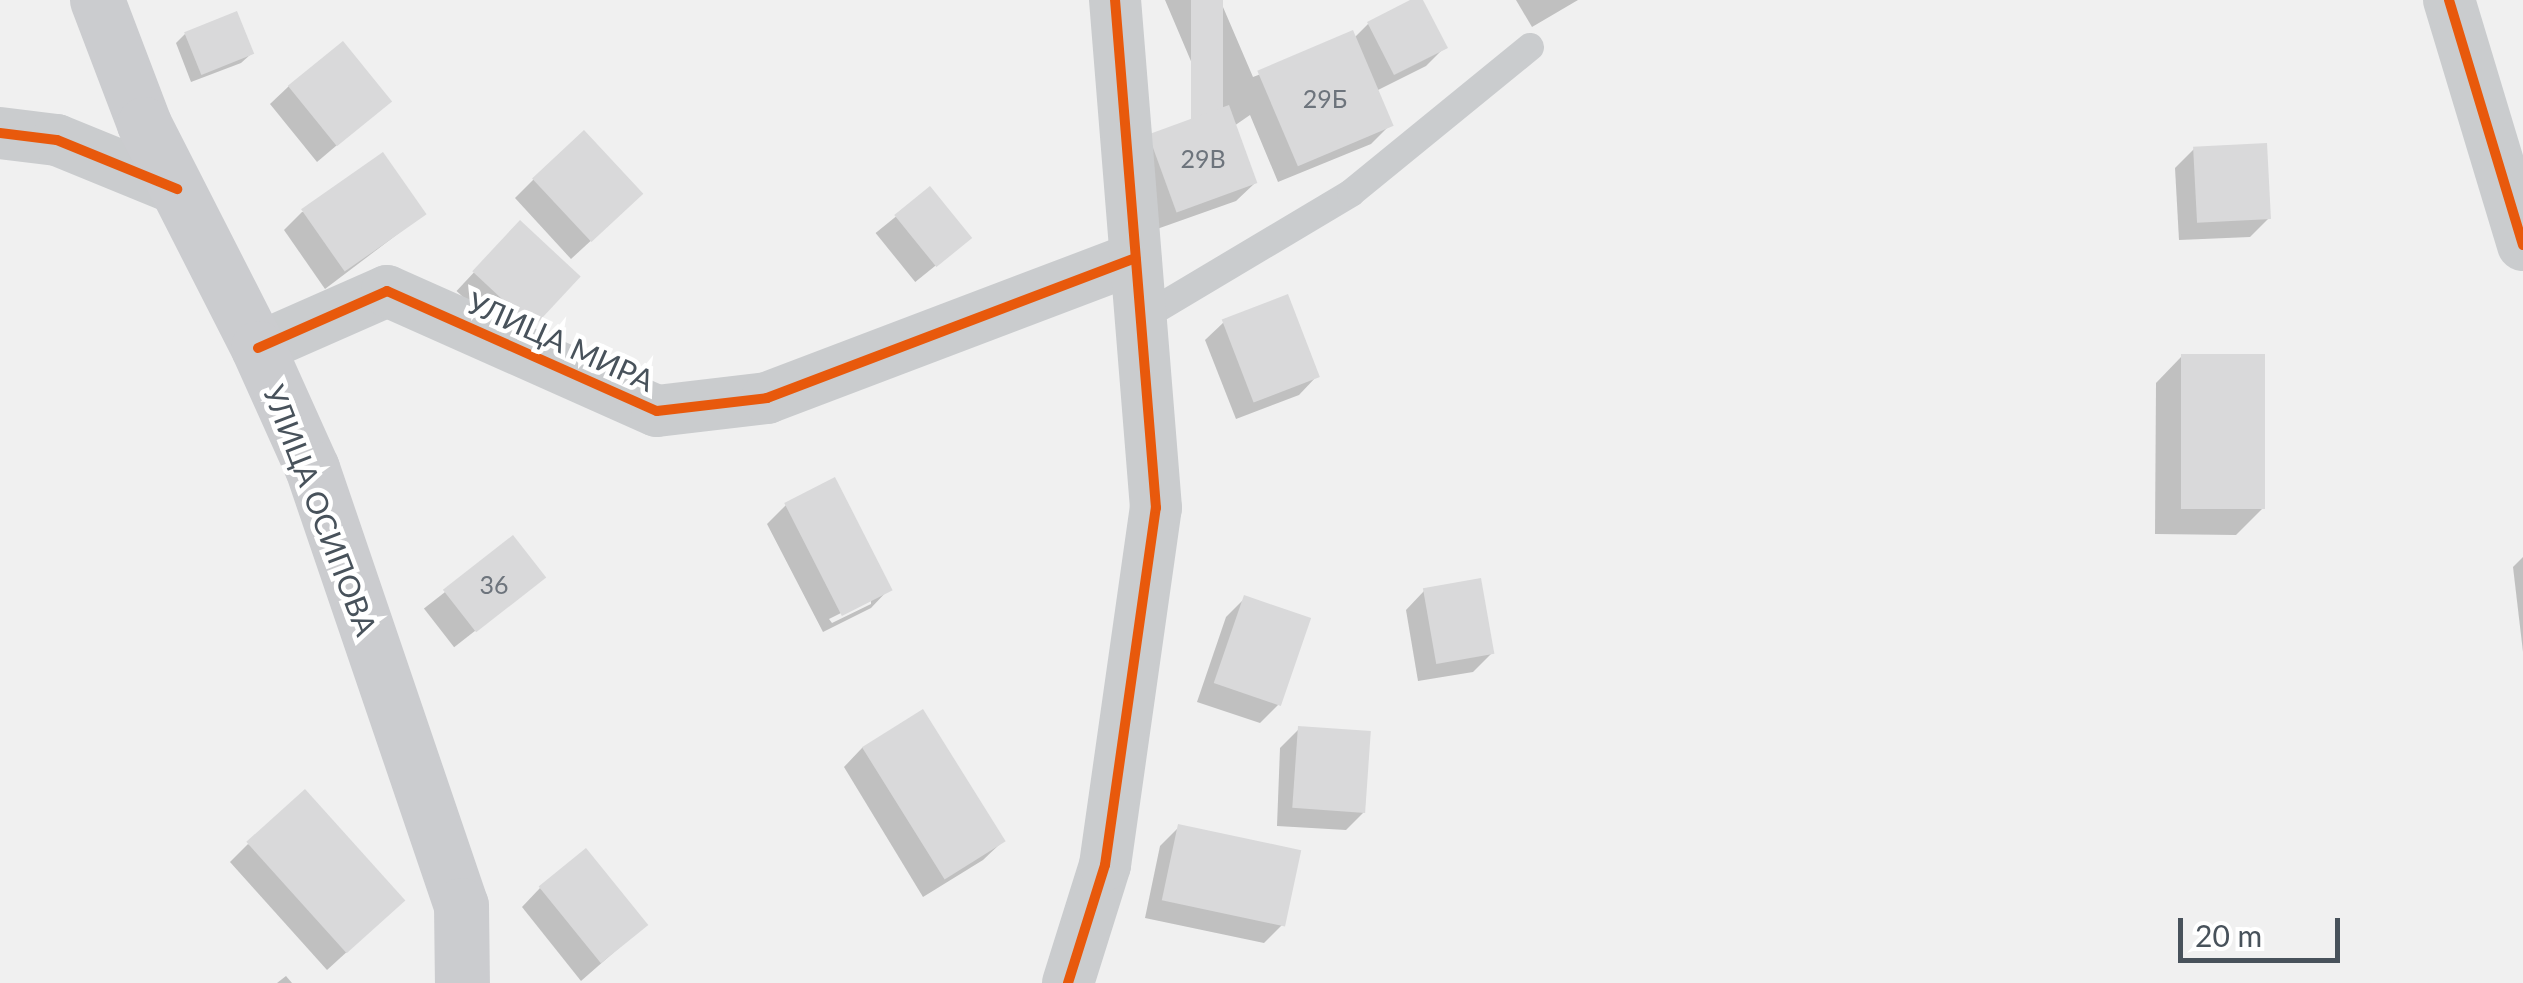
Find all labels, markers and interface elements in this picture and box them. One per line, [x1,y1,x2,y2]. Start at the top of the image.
house number: 29Б [1303,83,1347,113]
house number: 29В [1180,143,1226,173]
street label: УЛИЦА МИРА [462,284,660,398]
street label: УЛИЦА ОСИПОВА [257,380,385,640]
house number: 36 [480,569,508,599]
scale bar [2183,898,2346,960]
text: 20 m [2195,917,2262,953]

